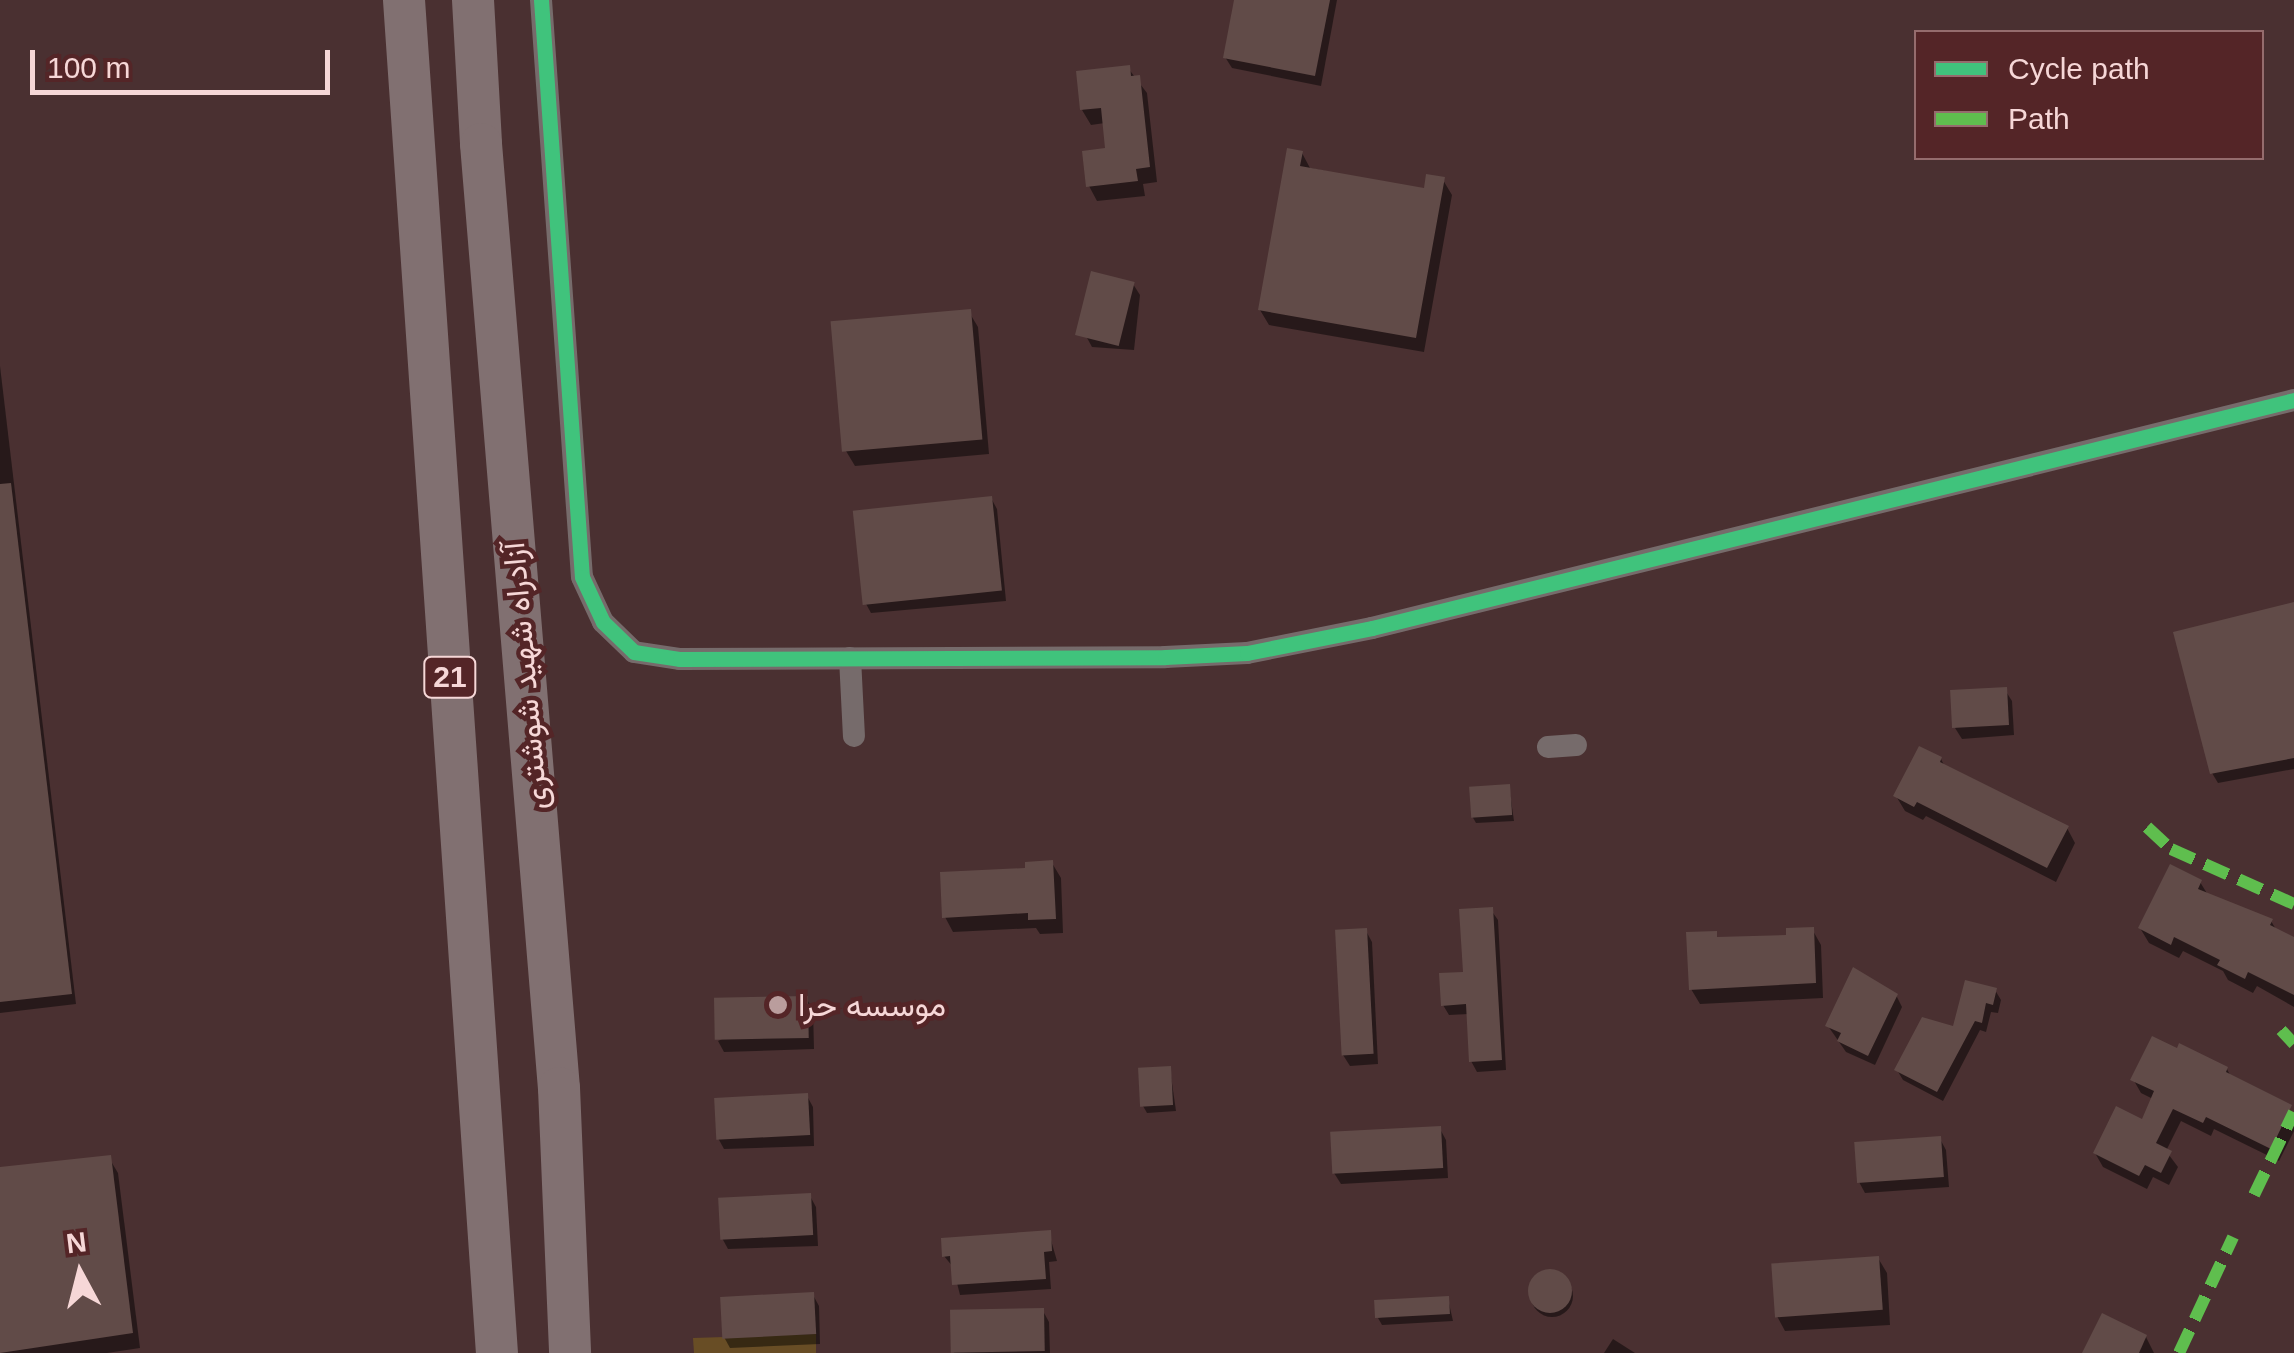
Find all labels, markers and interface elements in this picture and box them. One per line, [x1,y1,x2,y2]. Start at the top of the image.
scale bar [35,30,335,92]
legend [1914,30,2264,160]
text: 100 m [47,51,130,84]
text: Cycle path [2008,52,2150,85]
text: Path [2008,102,2070,135]
street label: آزادراه شهید شوشتری [494,540,556,812]
road number: 21 [422,652,478,702]
place label: موسسه حرا [798,986,946,1024]
marker: موسسه حرا [767,994,789,1016]
north arrow [30,1223,130,1323]
text: N [64,1226,88,1259]

